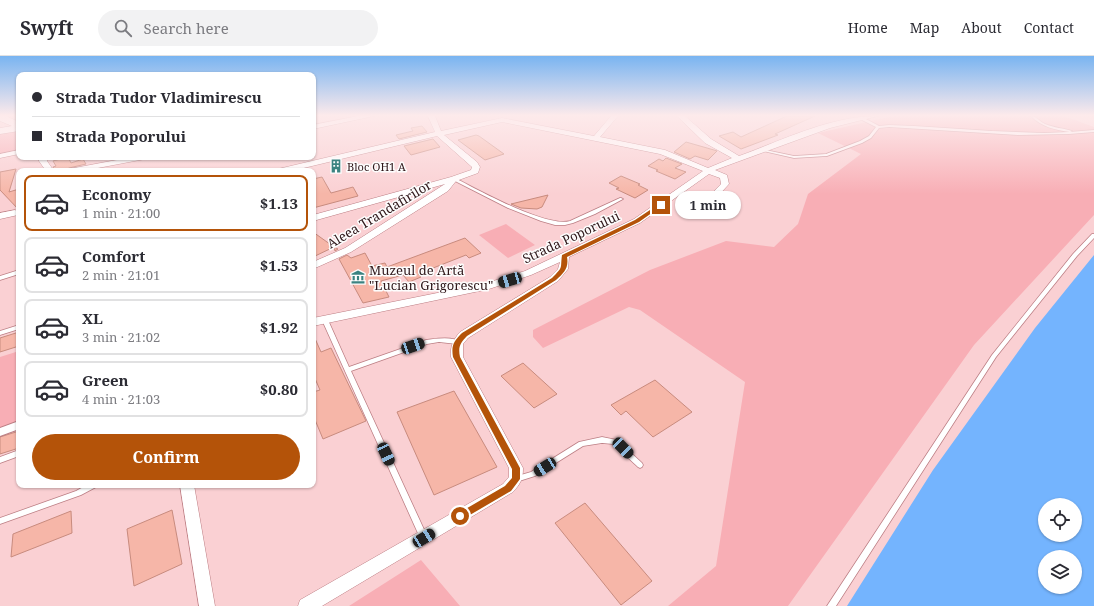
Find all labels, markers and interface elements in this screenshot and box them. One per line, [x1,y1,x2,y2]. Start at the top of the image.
search box [98,10,378,46]
text: Swyft [20,15,74,41]
icon: search [112,17,134,39]
text: Search here [144,18,229,38]
text: Home [848,18,888,37]
text: Map [910,18,939,37]
text: About [961,18,1002,37]
text: Contact [1024,18,1074,37]
text: Strada Tudor Vladimirescu [56,87,262,107]
text: Strada Poporului [56,126,186,146]
building icon: Bloc OH1 A [328,158,344,174]
place label: Bloc OH1 A [347,159,406,174]
street label: Aleea Trandafirilor [323,176,435,252]
text: Economy [82,184,151,204]
icon: car [34,185,70,221]
callout: 1 min [675,191,741,219]
text: $1.13 [260,193,298,213]
route end [652,196,670,214]
text: 1 min [690,196,726,214]
text: 1 min · 21:00 [82,204,160,222]
street label: Strada Poporului [520,207,622,267]
text: Comfort [82,246,145,266]
icon: car [34,247,70,283]
text: $1.53 [260,255,298,275]
place label: Muzeul de Artă "Lucian Grigorescu" [369,261,493,294]
text: 2 min · 21:01 [82,266,160,284]
museum icon: Muzeul de Artă "Lucian Grigorescu" [350,269,366,285]
car [497,271,523,289]
text: XL [82,308,103,328]
icon: car [34,309,70,345]
text: $1.92 [260,317,298,337]
text: 3 min · 21:02 [82,328,160,346]
car [400,336,426,356]
text: Green [82,370,129,390]
icon: car [34,371,70,407]
text: $0.80 [260,379,298,399]
text: 4 min · 21:03 [82,390,160,408]
button: Confirm [32,434,300,480]
car [610,435,636,461]
car [375,441,397,467]
car [532,456,558,478]
map controls [1038,498,1082,594]
button: locate [1038,498,1082,542]
route start [451,507,469,525]
car [411,527,437,549]
button: layers [1038,550,1082,594]

